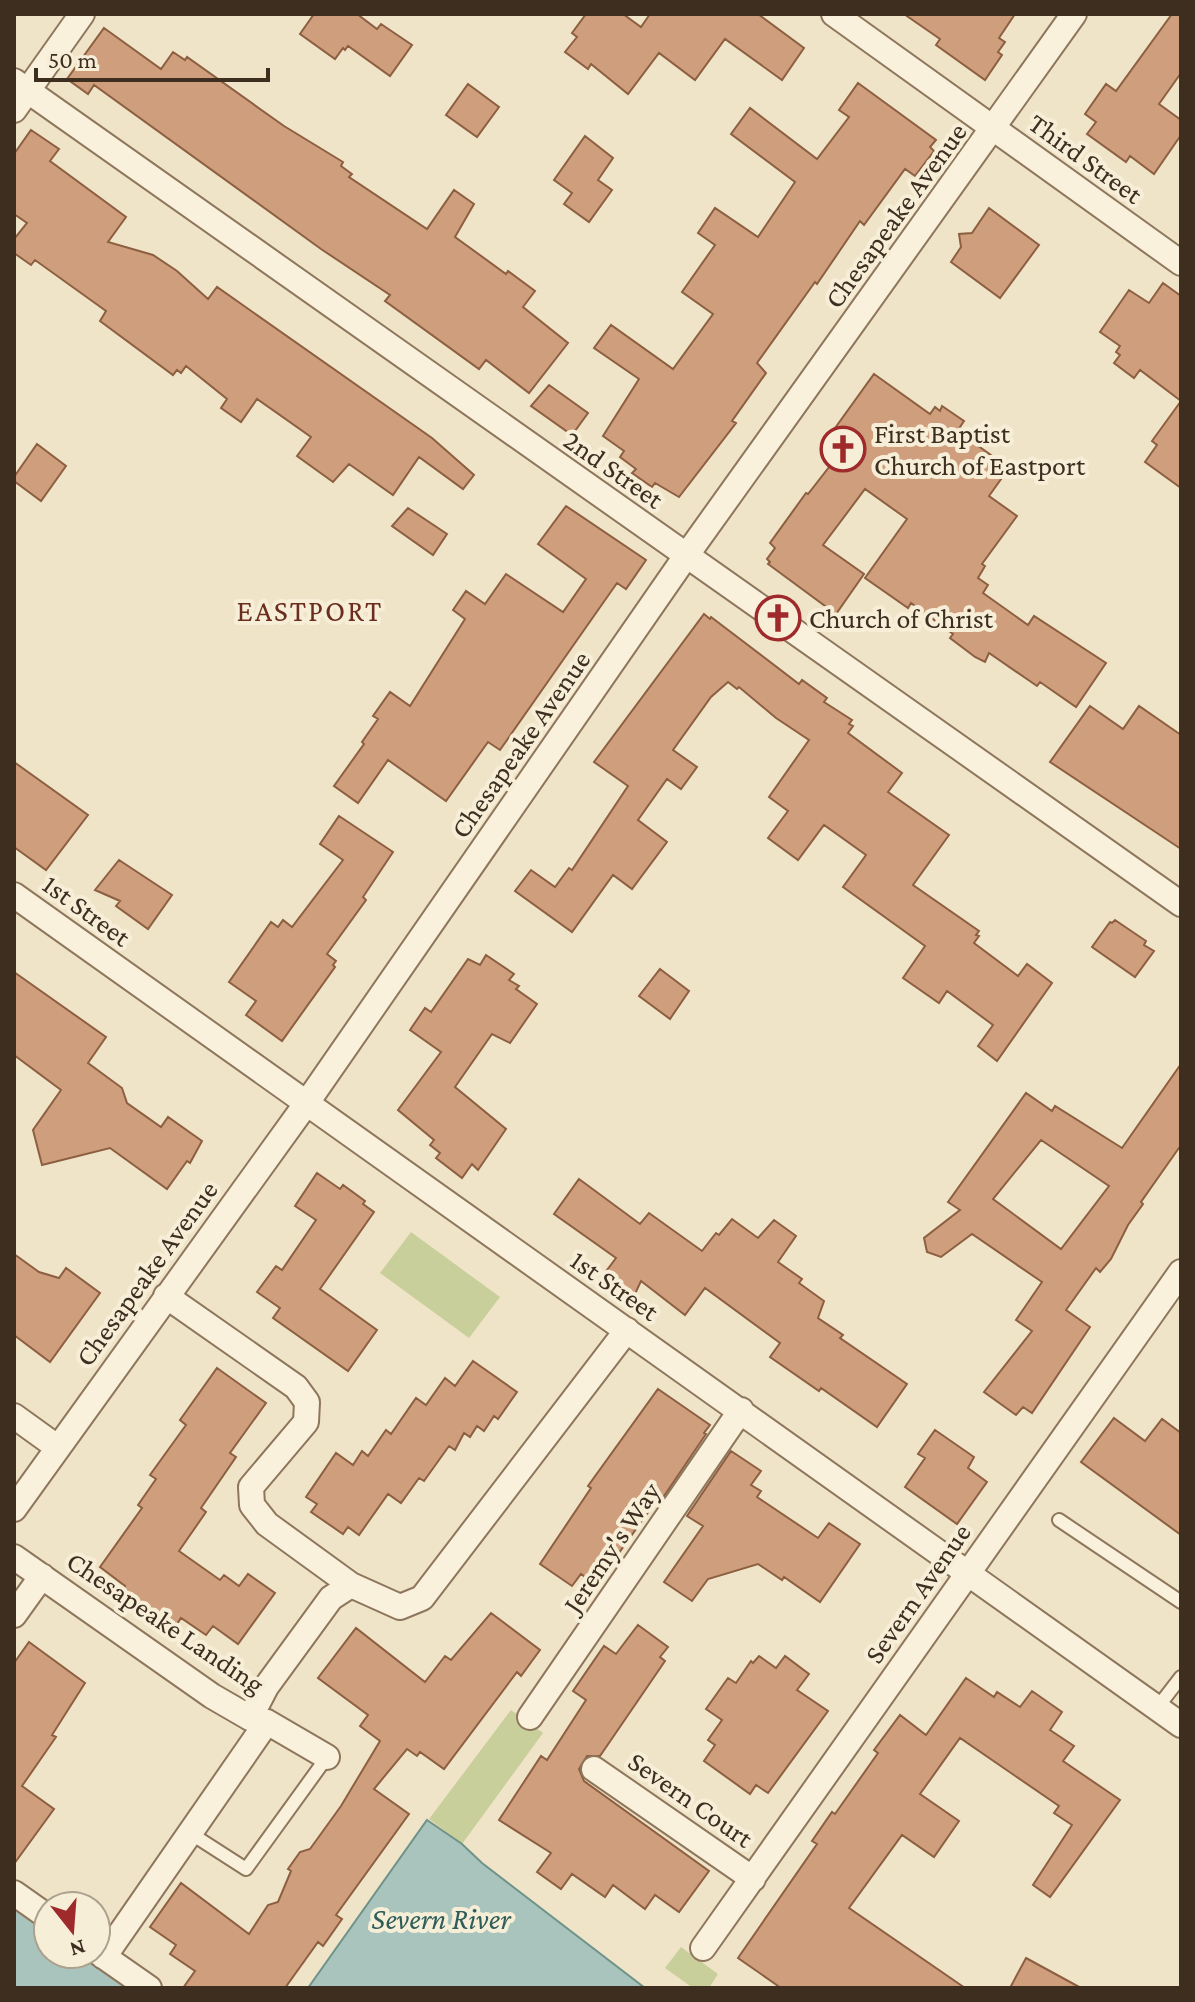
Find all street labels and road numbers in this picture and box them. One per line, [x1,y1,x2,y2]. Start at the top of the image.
street label: Third Street [1023,107,1149,210]
street label: Chesapeake Avenue [818,117,973,314]
street label: 2nd Street [558,424,670,515]
street label: Chesapeake Avenue [444,645,596,844]
street label: 1st Street [37,868,137,953]
street label: Chesapeake Avenue [69,1175,224,1372]
street label: 1st Street [565,1244,665,1327]
street label: Jeremy's Way [555,1475,667,1621]
street label: Severn Avenue [858,1518,977,1669]
street label: Chesapeake Landing [61,1545,271,1700]
street label: Severn Court [622,1745,760,1854]

